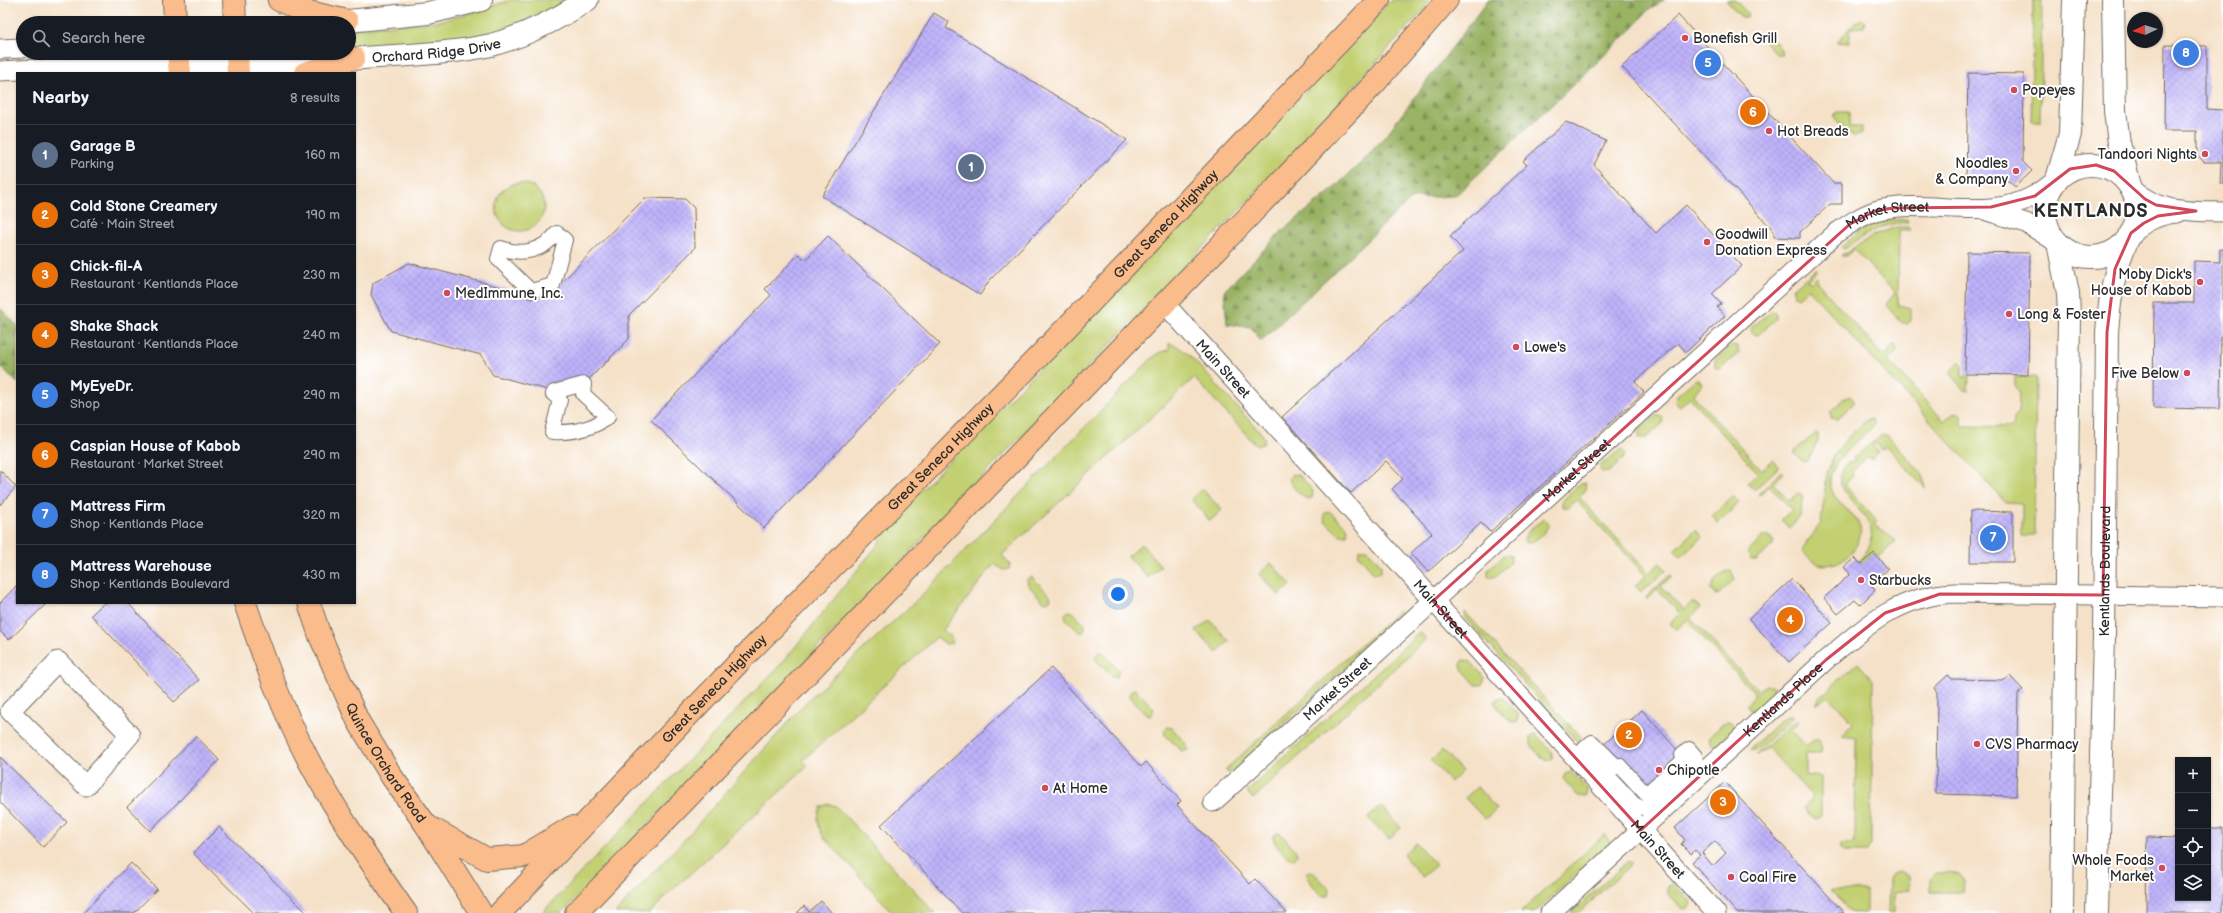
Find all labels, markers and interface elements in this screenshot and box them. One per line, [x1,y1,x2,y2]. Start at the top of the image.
north arrow [2127,12,2163,48]
search box [16,16,356,60]
icon: search [30,27,52,49]
text: Search here [62,29,145,48]
place label: Bonefish Grill [1693,30,1777,47]
marker: Bonefish Grill [1680,33,1690,43]
street label: Orchard Ridge Drive [371,35,503,66]
pin: 8 [2173,38,2199,68]
pin: 5 [1695,48,1721,78]
place label: Popeyes [2022,82,2075,99]
marker: Popeyes [2009,85,2019,95]
text: Nearby [32,88,89,108]
text: 8 results [290,90,340,106]
pin: 6 [1740,97,1766,127]
place label: Hot Breads [1777,123,1849,140]
marker: Hot Breads [1764,126,1774,136]
text: Garage B [70,137,136,156]
place label: Tandoori Nights [2097,146,2197,163]
text: 1 [42,147,48,163]
text: 160 m [305,147,340,163]
marker: Tandoori Nights [2200,149,2210,159]
pin: 1 [958,152,984,182]
place label: Noodles & Company [1935,155,2009,188]
text: Parking [70,156,114,172]
street label: Great Seneca Highway [1110,166,1222,282]
marker: Noodles & Company [2011,166,2021,176]
text: Cold Stone Creamery [70,197,217,216]
street label: Market Street [1843,199,1930,233]
district label: KENTLANDS [2033,201,2149,222]
text: 2 [41,207,49,223]
text: 190 m [306,207,340,223]
text: Café · Main Street [70,216,174,232]
place label: Goodwill Donation Express [1715,226,1827,259]
marker: Goodwill Donation Express [1702,237,1712,247]
text: Chick-fil-A [70,257,142,276]
place label: Moby Dick's House of Kabob [2091,266,2192,299]
text: 3 [41,267,49,283]
text: 230 m [303,267,340,283]
text: Restaurant · Kentlands Place [70,276,238,292]
marker: Moby Dick's House of Kabob [2195,277,2205,287]
place label: MedImmune, Inc. [455,285,564,302]
marker: MedImmune, Inc. [442,288,452,298]
place label: Long & Foster [2017,306,2106,323]
marker: Long & Foster [2004,309,2014,319]
text: Shake Shack [70,317,158,336]
text: 4 [41,327,49,343]
text: 240 m [303,327,340,343]
text: Restaurant · Kentlands Place [70,336,238,352]
street label: Main Street [1192,336,1254,402]
place label: Lowe's [1524,339,1566,356]
marker: Lowe's [1511,342,1521,352]
place label: Five Below [2111,365,2180,382]
marker: Five Below [2182,368,2192,378]
text: MyEyeDr. [70,377,134,396]
text: 5 [41,387,49,403]
text: 290 m [303,387,340,403]
text: Shop [70,396,100,412]
street label: Great Seneca Highway [884,399,998,515]
street label: Market Street [1539,435,1615,506]
text: Caspian House of Kabob [70,437,240,456]
text: 6 [41,447,49,463]
text: 290 m [303,447,340,463]
text: Restaurant · Market Street [70,456,223,472]
text: Mattress Firm [70,497,166,516]
street label: Kentlands Boulevard [2096,506,2114,637]
text: 7 [41,507,49,523]
text: 320 m [302,507,340,523]
text: Shop · Kentlands Place [70,516,204,532]
pin: 7 [1980,523,2006,553]
text: Mattress Warehouse [70,557,212,576]
text: 8 [41,567,49,583]
text: 430 m [302,567,340,583]
place label: Starbucks [1869,572,1931,589]
marker: Starbucks [1856,575,1866,585]
text: Shop · Kentlands Boulevard [70,576,230,592]
street label: Main Street [1410,576,1472,642]
your location [1108,584,1128,604]
pin: 4 [1777,605,1803,635]
street label: Great Seneca Highway [658,631,771,747]
street label: Market Street [1300,653,1376,724]
street label: Kentlands Place [1740,659,1827,741]
street label: Quince Orchard Road [342,700,430,826]
pin: 2 [1616,720,1642,750]
place label: CVS Pharmacy [1985,736,2079,753]
marker: CVS Pharmacy [1972,739,1982,749]
map controls [2175,757,2211,901]
button: + [2175,757,2211,793]
place label: Chipotle [1667,762,1720,779]
marker: Chipotle [1654,765,1664,775]
place label: At Home [1053,780,1108,797]
marker: At Home [1040,783,1050,793]
pin: 3 [1710,787,1736,817]
button: − [2175,793,2211,829]
street label: Main Street [1627,817,1689,883]
button: locate [2175,829,2211,865]
place label: Whole Foods Market [2072,852,2155,885]
marker: Whole Foods Market [2157,863,2167,873]
button: layers [2175,865,2211,901]
place label: Coal Fire [1739,869,1796,886]
marker: Coal Fire [1726,872,1736,882]

